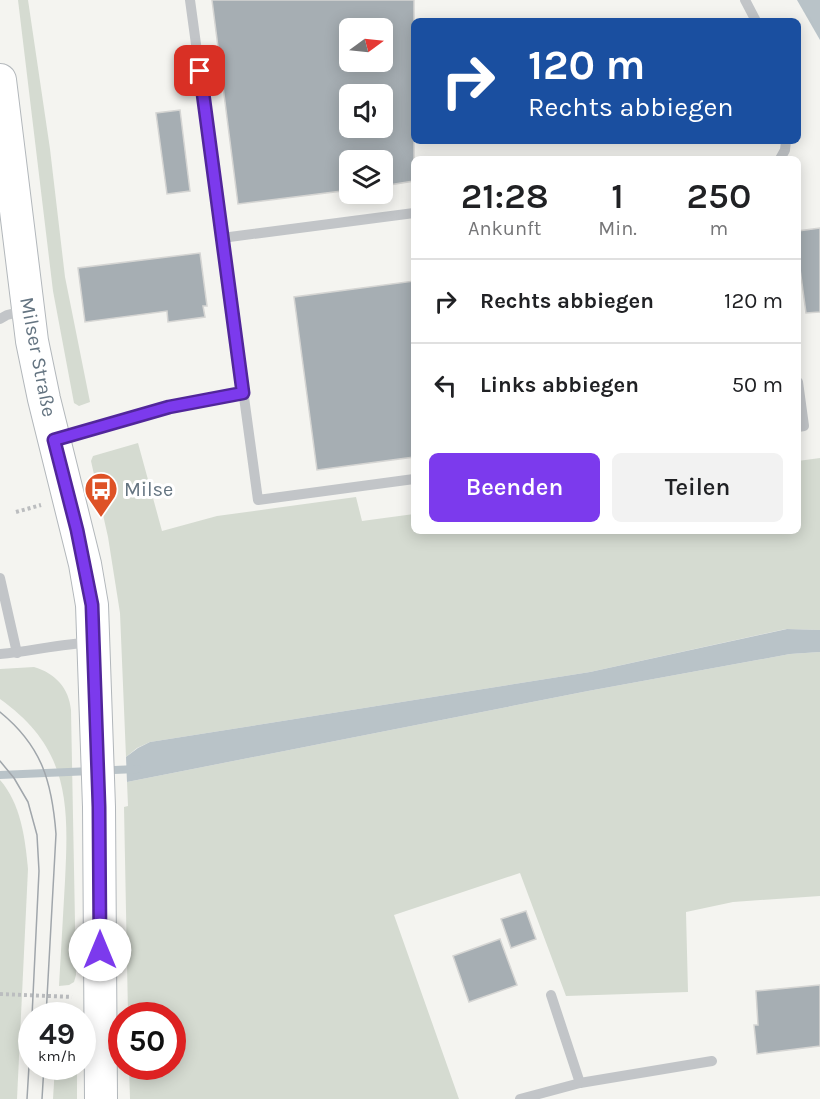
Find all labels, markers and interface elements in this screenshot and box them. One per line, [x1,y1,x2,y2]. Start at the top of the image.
north arrow [339,18,393,72]
map controls [339,18,393,204]
text: 120 m [528,40,645,90]
icon: right [429,42,507,120]
pin [174,45,225,96]
icon: arrive [183,54,216,87]
button: sound [339,84,393,138]
text: Rechts abbiegen [528,91,734,123]
button: layers [339,150,393,204]
text: 21:28 [461,175,549,217]
text: 1 [611,175,624,217]
text: 250 [687,175,751,217]
text: Ankunft [468,217,541,240]
text: Min. [598,217,637,240]
text: m [710,217,728,240]
icon: right [429,285,462,318]
text: Rechts abbiegen [480,288,654,314]
text: 120 m [724,288,783,314]
street label: Milser Straße [15,295,61,419]
icon: left [429,369,462,402]
text: Links abbiegen [480,372,639,398]
text: 50 m [732,372,783,398]
button: Beenden [429,453,600,522]
button: Teilen [612,453,783,522]
bus stop icon: Milse [83,471,119,518]
place label: Milse [124,478,173,501]
position arrow [68,918,132,982]
speed limit sign: 50 [108,1002,186,1080]
text: 49 [39,1016,75,1052]
text: km/h [38,1047,76,1065]

